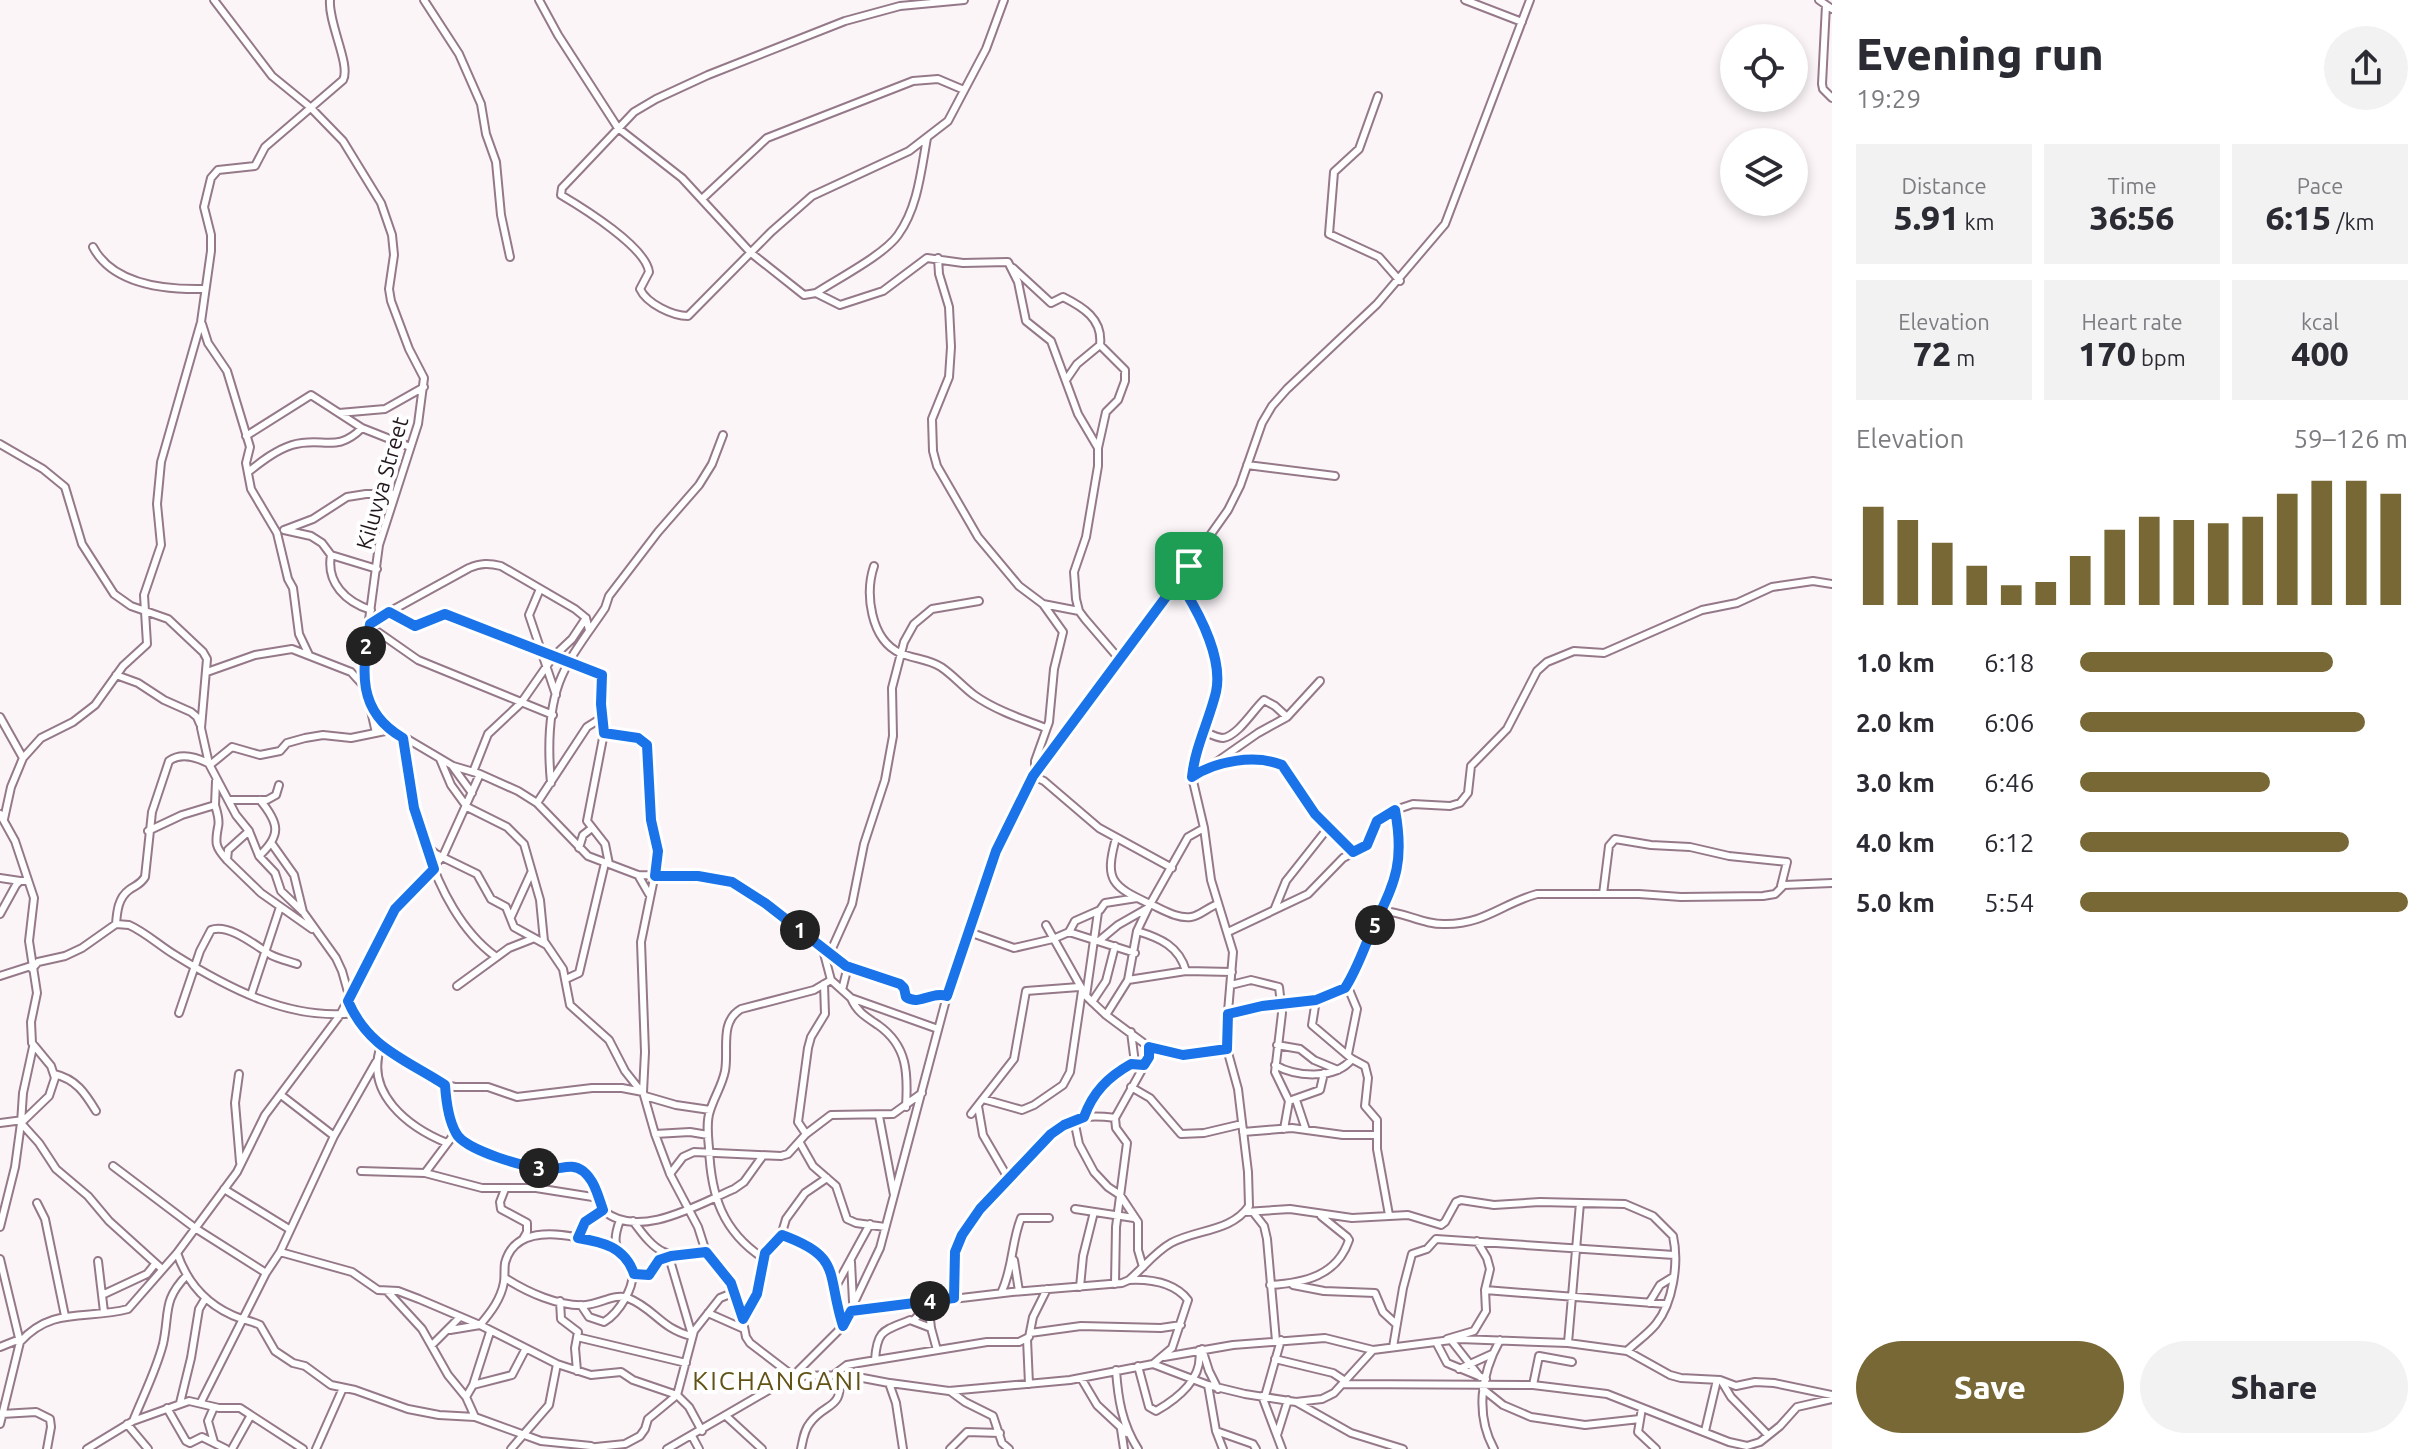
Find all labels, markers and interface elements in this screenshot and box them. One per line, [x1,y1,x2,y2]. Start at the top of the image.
map controls [1720,24,1808,216]
button: locate [1720,24,1808,112]
button: share [2324,26,2408,110]
text: Evening run [1856,29,2104,78]
text: 19:29 [1856,84,1921,113]
button: layers [1720,128,1808,216]
text: Distance [1901,173,1987,198]
text: Time [2107,173,2157,198]
text: Pace [2297,173,2343,198]
text: 5.91 [1893,198,1959,236]
text: 36:56 [2089,198,2175,236]
text: 6:15 [2265,198,2331,236]
text: km [1959,209,1995,234]
text: /km [2331,209,2375,234]
text: Elevation [1898,309,1990,334]
text: Heart rate [2081,309,2183,334]
text: kcal [2301,309,2339,334]
text: 72 [1913,334,1951,372]
text: 170 [2078,334,2136,372]
text: 400 [2291,334,2349,372]
text: m [1951,345,1975,370]
text: bpm [2136,345,2186,370]
street label: Kiluvya Street [351,413,413,552]
text: Elevation [1856,424,1964,453]
text: 59–126 m [2293,424,2408,453]
pin [1155,532,1223,600]
icon: arrive [1167,544,1211,588]
pin: 2 [346,626,386,666]
text: 2 [360,633,372,658]
text: 1.0 km [1856,648,1935,677]
text: 6:18 [1984,648,2034,677]
text: 2.0 km [1856,708,1935,737]
text: 6:06 [1984,708,2034,737]
text: 3.0 km [1856,768,1935,797]
text: 6:46 [1984,768,2034,797]
text: 4.0 km [1856,828,1935,857]
text: 6:12 [1984,828,2034,857]
text: 5.0 km [1856,888,1935,917]
text: 5:54 [1984,888,2034,917]
pin: 5 [1355,905,1395,945]
pin: 1 [780,910,820,950]
text: 5 [1369,912,1381,937]
text: 1 [794,917,806,942]
pin: 3 [519,1148,559,1188]
text: 3 [533,1155,545,1180]
pin: 4 [910,1281,950,1321]
text: 4 [924,1288,936,1313]
button: Save [1856,1341,2124,1433]
button: Share [2140,1341,2408,1433]
district label: KICHANGANI [692,1366,864,1395]

